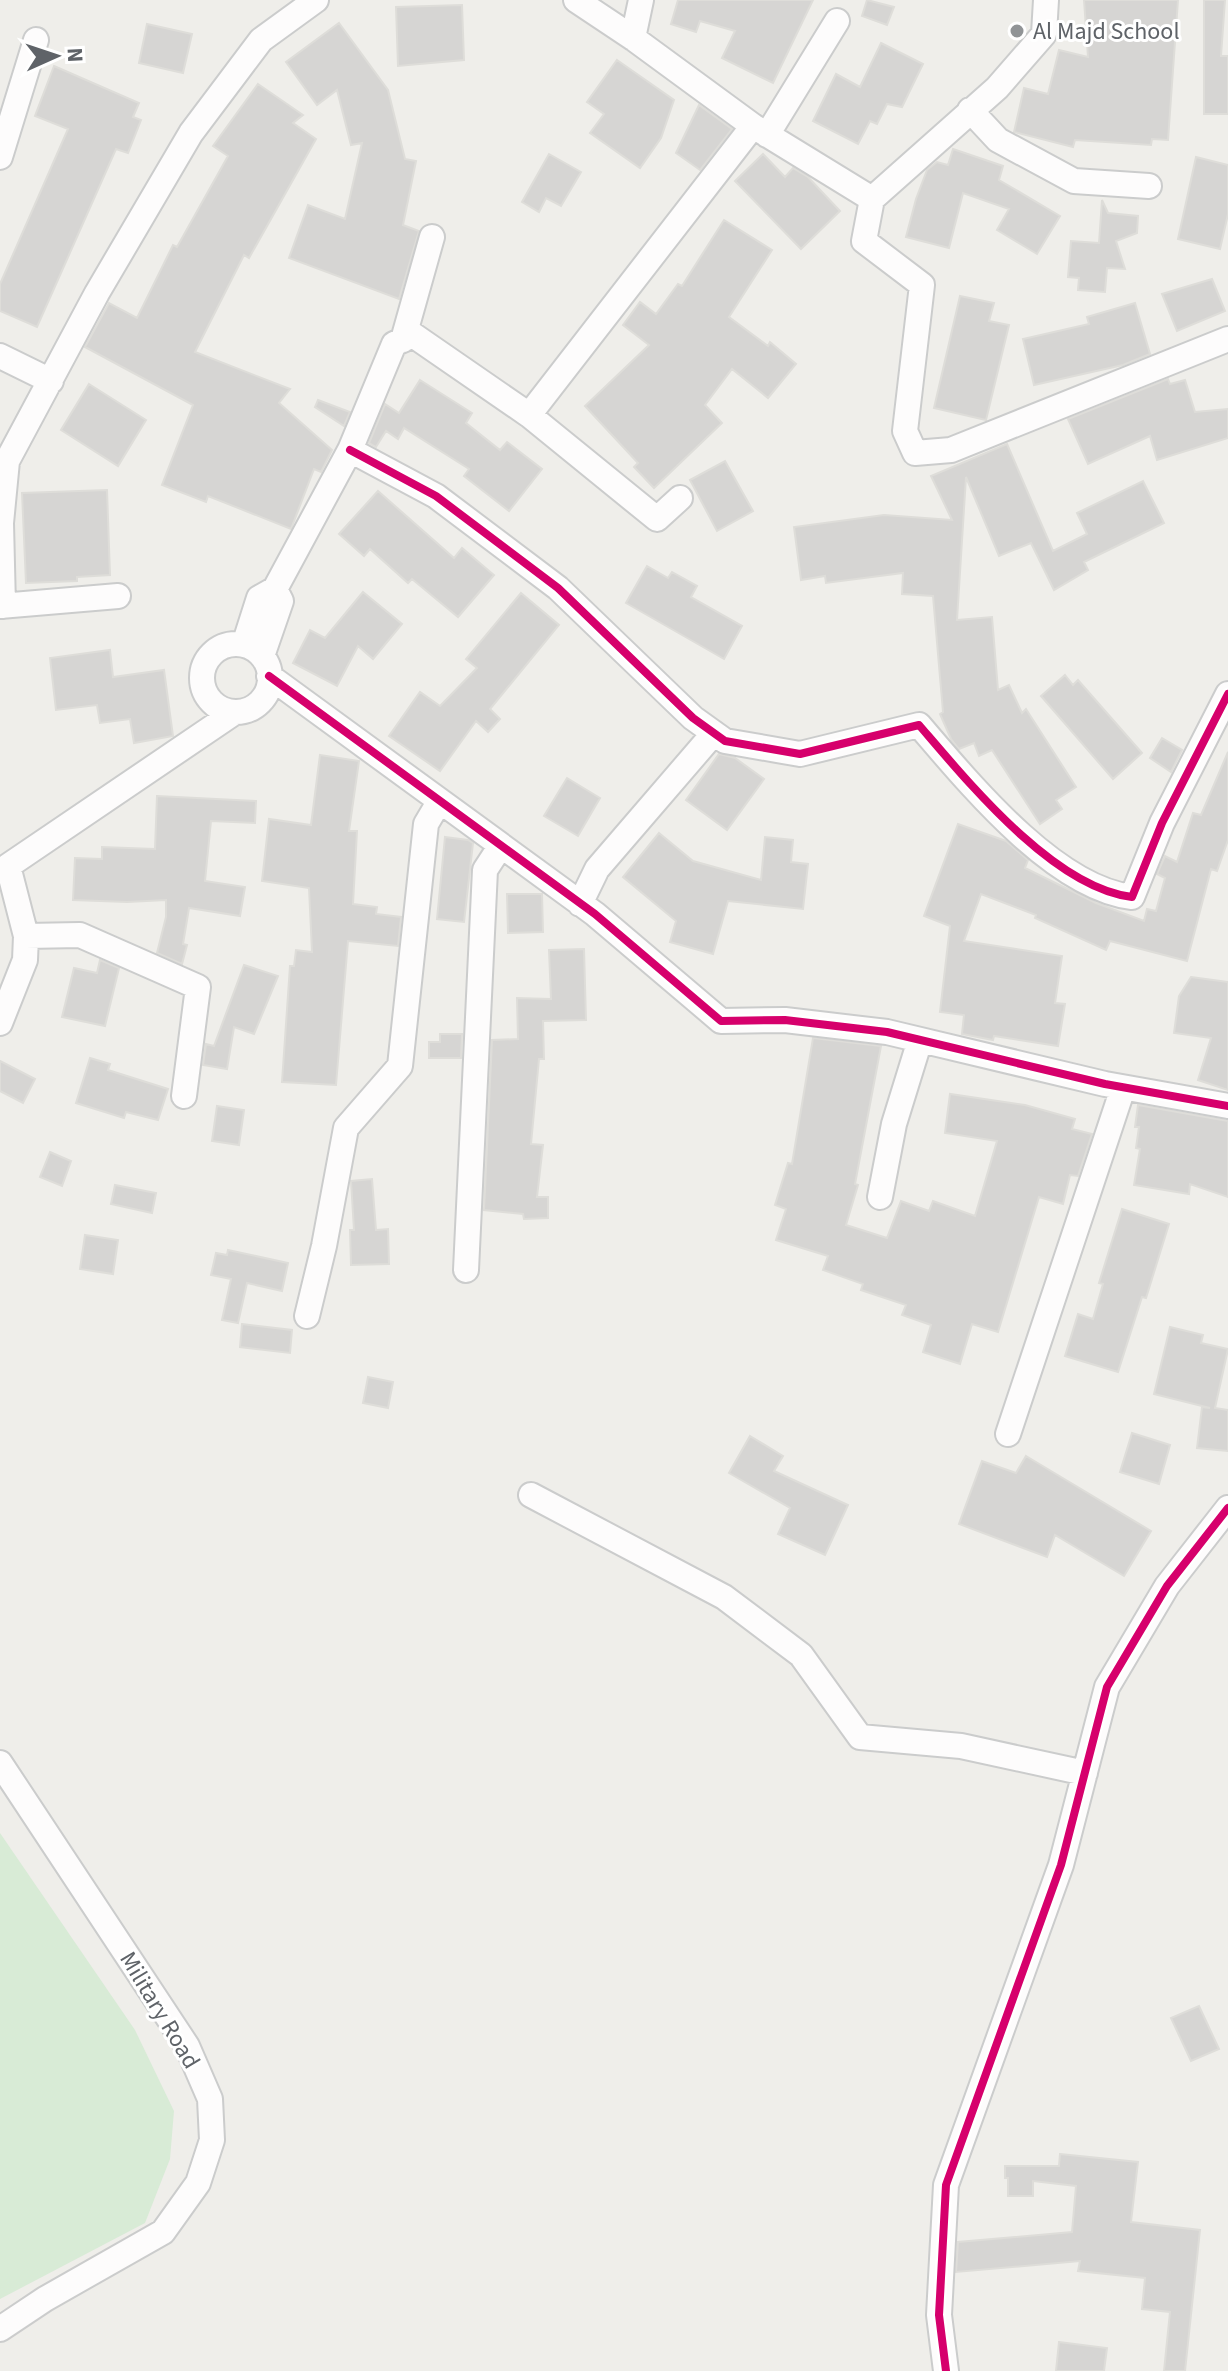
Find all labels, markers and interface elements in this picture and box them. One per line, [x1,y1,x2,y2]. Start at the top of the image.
place label: Al Majd School [1033,14,1180,49]
north arrow [16,16,96,96]
marker: Al Majd School [1008,22,1026,40]
text: N [59,47,91,63]
street label: Military Road [111,1945,208,2076]

